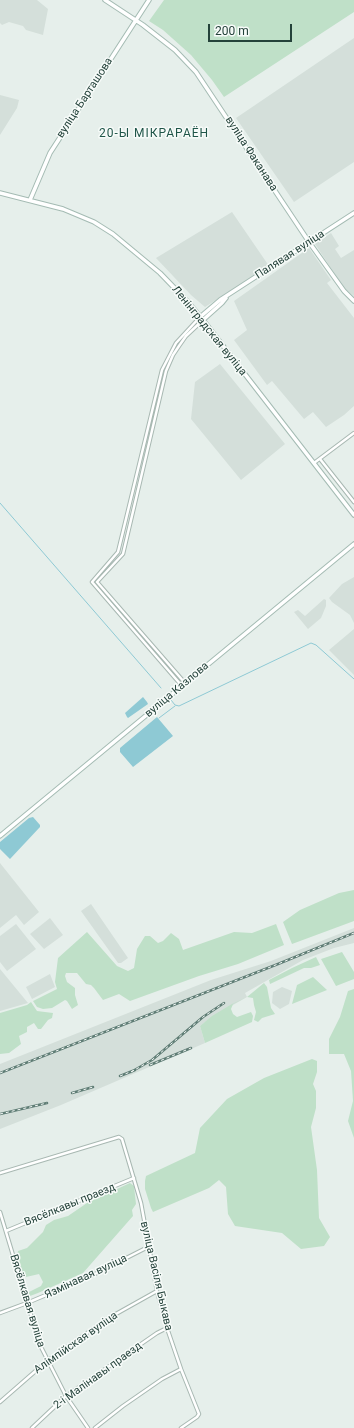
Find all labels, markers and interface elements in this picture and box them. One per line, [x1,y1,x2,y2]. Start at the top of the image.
scale bar [210,16,294,42]
text: 200 m [215,24,249,38]
street label: вуліца Барташова [54,55,116,141]
street label: вуліца Факанава [222,114,280,194]
district label: 20-Ы МІКРАРАЁН [99,127,209,141]
street label: Палявая вуліца [253,228,327,282]
street label: Ленінградская вуліца [169,283,249,379]
street label: вуліца Казлова [142,660,212,720]
street label: Вясёлкавы праезд [23,1181,117,1229]
street label: вуліца Васіля Быкава [137,1220,175,1332]
street label: Язмінавая вуліца [43,1252,129,1302]
street label: Вясёлкавая вуліца [7,1253,47,1349]
street label: Алімпійская вуліца [32,1309,120,1377]
street label: 2-і Малінавы праезд [51,1340,145,1412]

